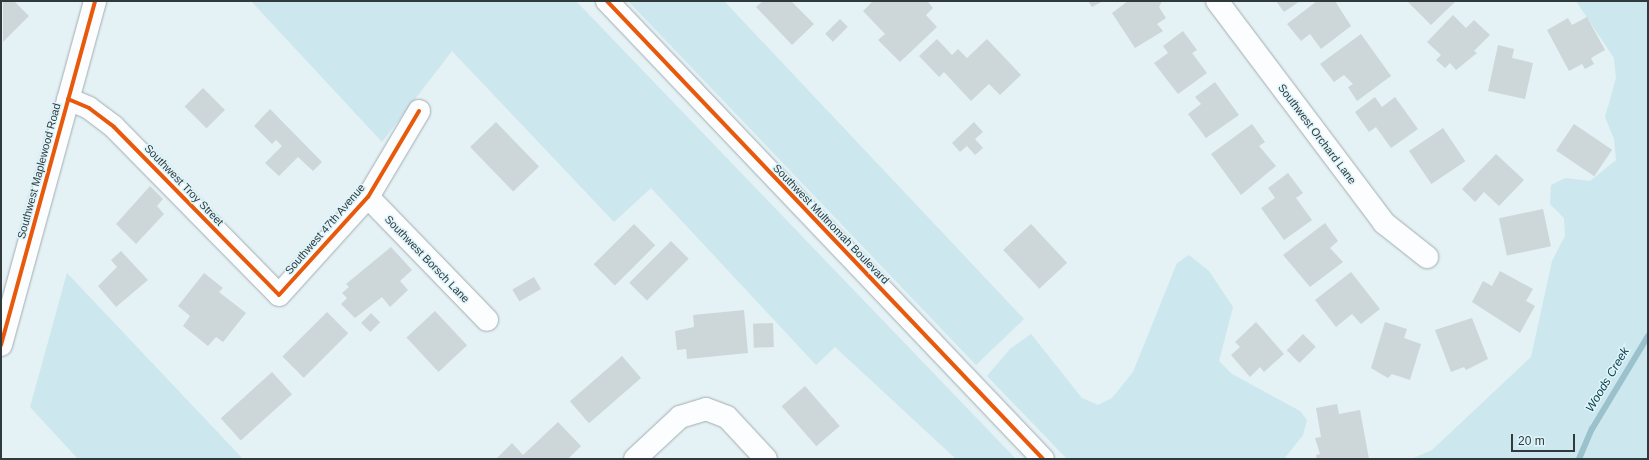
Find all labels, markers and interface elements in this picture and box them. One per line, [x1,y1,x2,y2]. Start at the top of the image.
street label: Southwest Orchard Lane [1275,81,1359,187]
street label: Southwest Maplewood Road [15,102,63,240]
street label: Southwest Troy Street [142,141,226,229]
street label: Southwest Multnomah Boulevard [770,161,892,287]
street label: Southwest 47th Avenue [282,181,368,277]
street label: Southwest Borsch Lane [382,213,472,305]
water label: Woods Creek [1583,345,1633,415]
scale bar [1513,426,1577,452]
text: 20 m [1518,434,1545,448]

